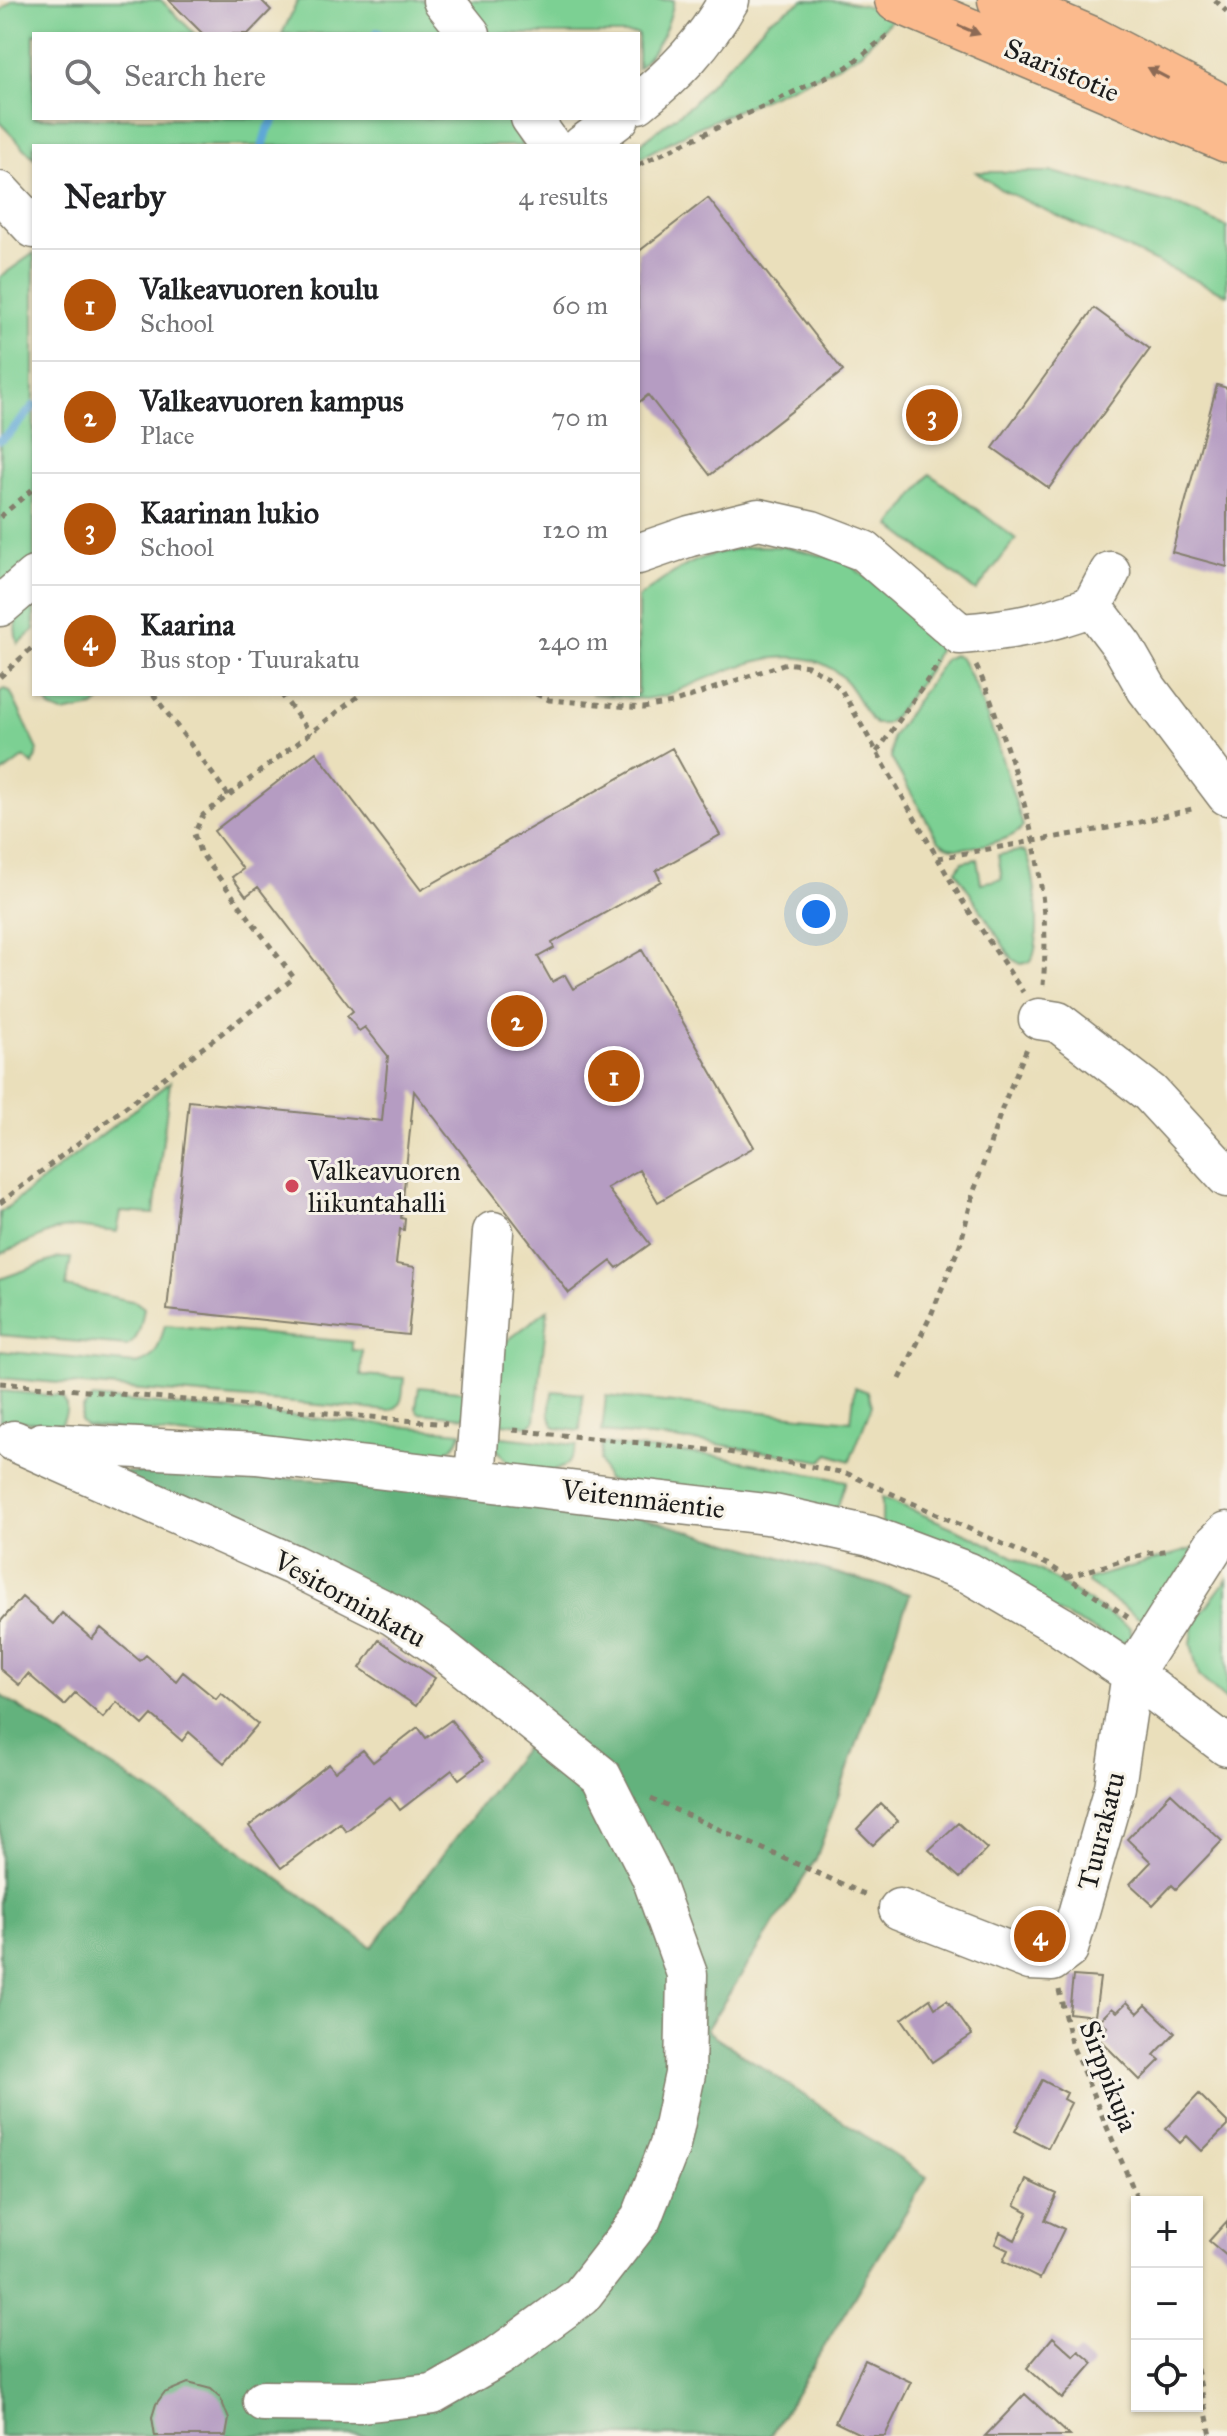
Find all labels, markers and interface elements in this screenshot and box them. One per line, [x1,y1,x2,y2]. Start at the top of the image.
one-way arrow [957,24,981,37]
street label: Saaristotie [999,30,1125,110]
search box [32,32,640,120]
icon: search [60,54,104,98]
text: Search here [124,58,266,94]
one-way arrow [1146,67,1169,80]
text: Nearby [64,176,166,217]
text: 4 results [519,180,608,212]
text: Valkeavuoren koulu [140,271,379,307]
text: 1 [85,289,95,321]
text: 60 m [552,289,608,321]
text: School [140,307,214,339]
text: Valkeavuoren kampus [140,383,404,419]
pin: 3 [906,385,958,445]
text: 2 [84,401,96,433]
text: 70 m [552,401,608,433]
text: Place [140,419,195,451]
text: Kaarinan lukio [140,495,319,531]
text: 3 [85,513,95,545]
text: 120 m [542,513,608,545]
text: School [140,531,214,563]
text: Kaarina [140,607,235,643]
text: 4 [83,625,97,657]
text: 240 m [538,625,608,657]
text: Bus stop · Tuurakatu [140,643,360,675]
your location [796,894,836,934]
pin: 2 [491,991,543,1051]
pin: 1 [588,1046,640,1106]
place label: Valkeavuoren liikuntahalli [307,1153,461,1220]
marker: Valkeavuoren liikuntahalli [283,1177,301,1195]
street label: Veitenmäentie [558,1471,727,1526]
street label: Vesitorninkatu [267,1542,433,1655]
street label: Tuurakatu [1069,1768,1133,1894]
pin: 4 [1014,1906,1066,1966]
street label: Sirppikuja [1072,2015,1146,2137]
map controls [1131,2196,1203,2412]
button: + [1131,2196,1203,2268]
button: − [1131,2268,1203,2340]
button: locate [1131,2340,1203,2412]

